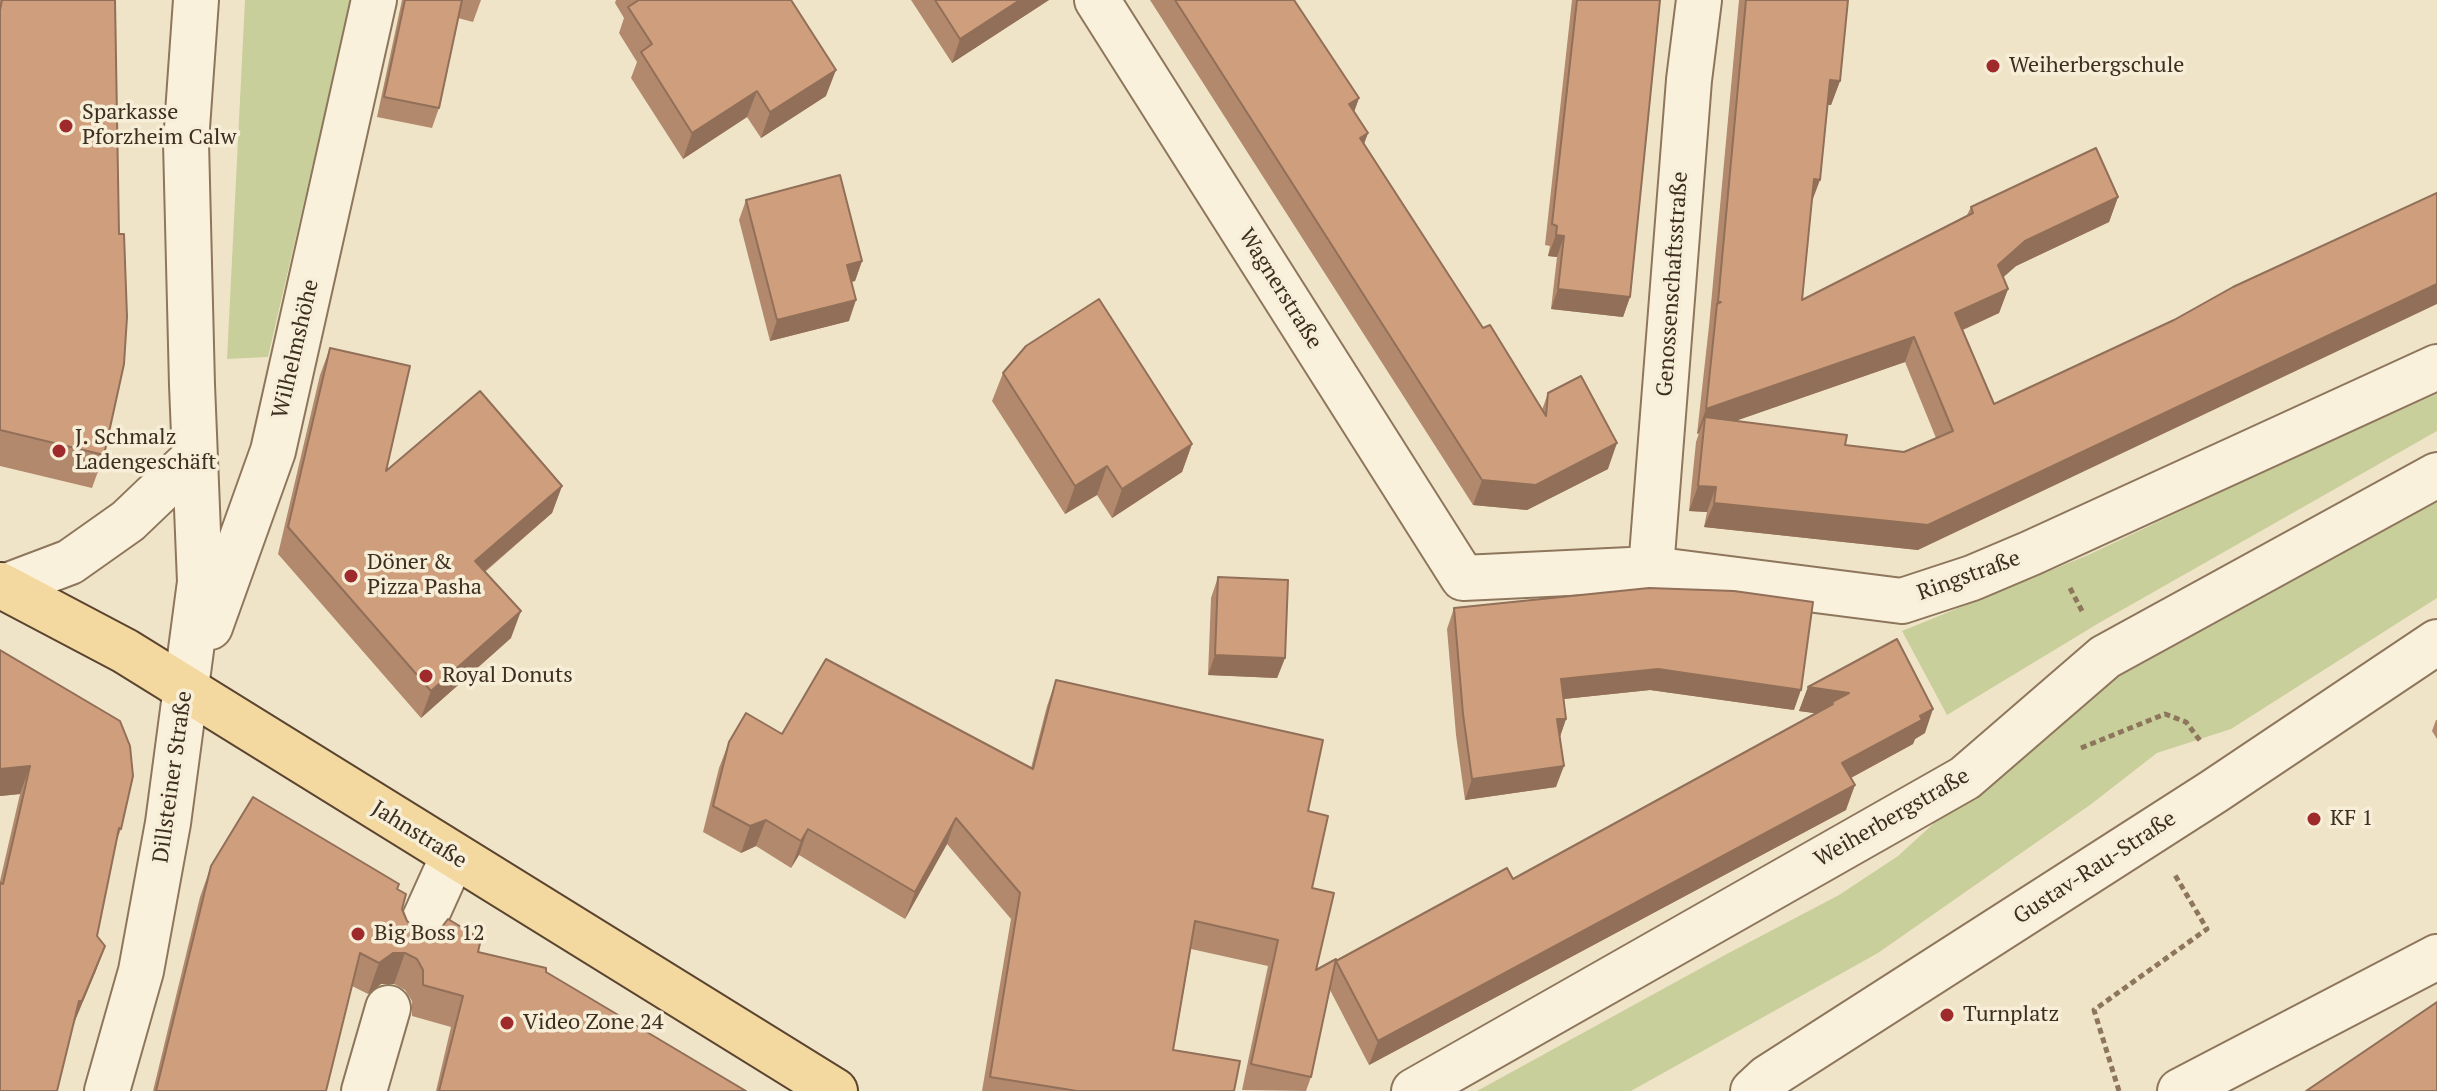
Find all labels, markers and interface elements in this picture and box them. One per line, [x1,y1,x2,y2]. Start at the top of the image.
place label: Weiherbergschule [2009,53,2184,79]
marker: Weiherbergschule [1984,57,2002,75]
place label: Sparkasse Pforzheim Calw [82,100,236,152]
marker: Sparkasse Pforzheim Calw [57,117,75,135]
street label: Genossenschaftsstraße [1652,170,1694,398]
street label: Wagnerstraße [1233,224,1327,354]
street label: Wilhelmshöhe [267,277,325,421]
place label: J. Schmalz Ladengeschäft [75,425,216,476]
marker: J. Schmalz Ladengeschäft [50,442,68,460]
street label: Ringstraße [1914,545,2024,607]
place label: Döner & Pizza Pasha [367,550,482,602]
marker: Döner & Pizza Pasha [342,567,360,585]
place label: Royal Donuts [442,663,573,689]
marker: Royal Donuts [417,667,435,685]
street label: Dillsteiner Straße [148,689,198,865]
street label: Weiherbergstraße [1810,763,1974,873]
street label: Jahnstraße [367,795,471,875]
street label: Gustav-Rau-Straße [2009,806,2181,930]
place label: KF 1 [2330,806,2373,832]
marker: KF 1 [2305,810,2323,828]
place label: Big Boss 12 [374,921,485,947]
marker: Big Boss 12 [349,925,367,943]
place label: Turnplatz [1963,1002,2059,1028]
marker: Turnplatz [1938,1006,1956,1024]
place label: Video Zone 24 [523,1010,663,1036]
marker: Video Zone 24 [498,1014,516,1032]

